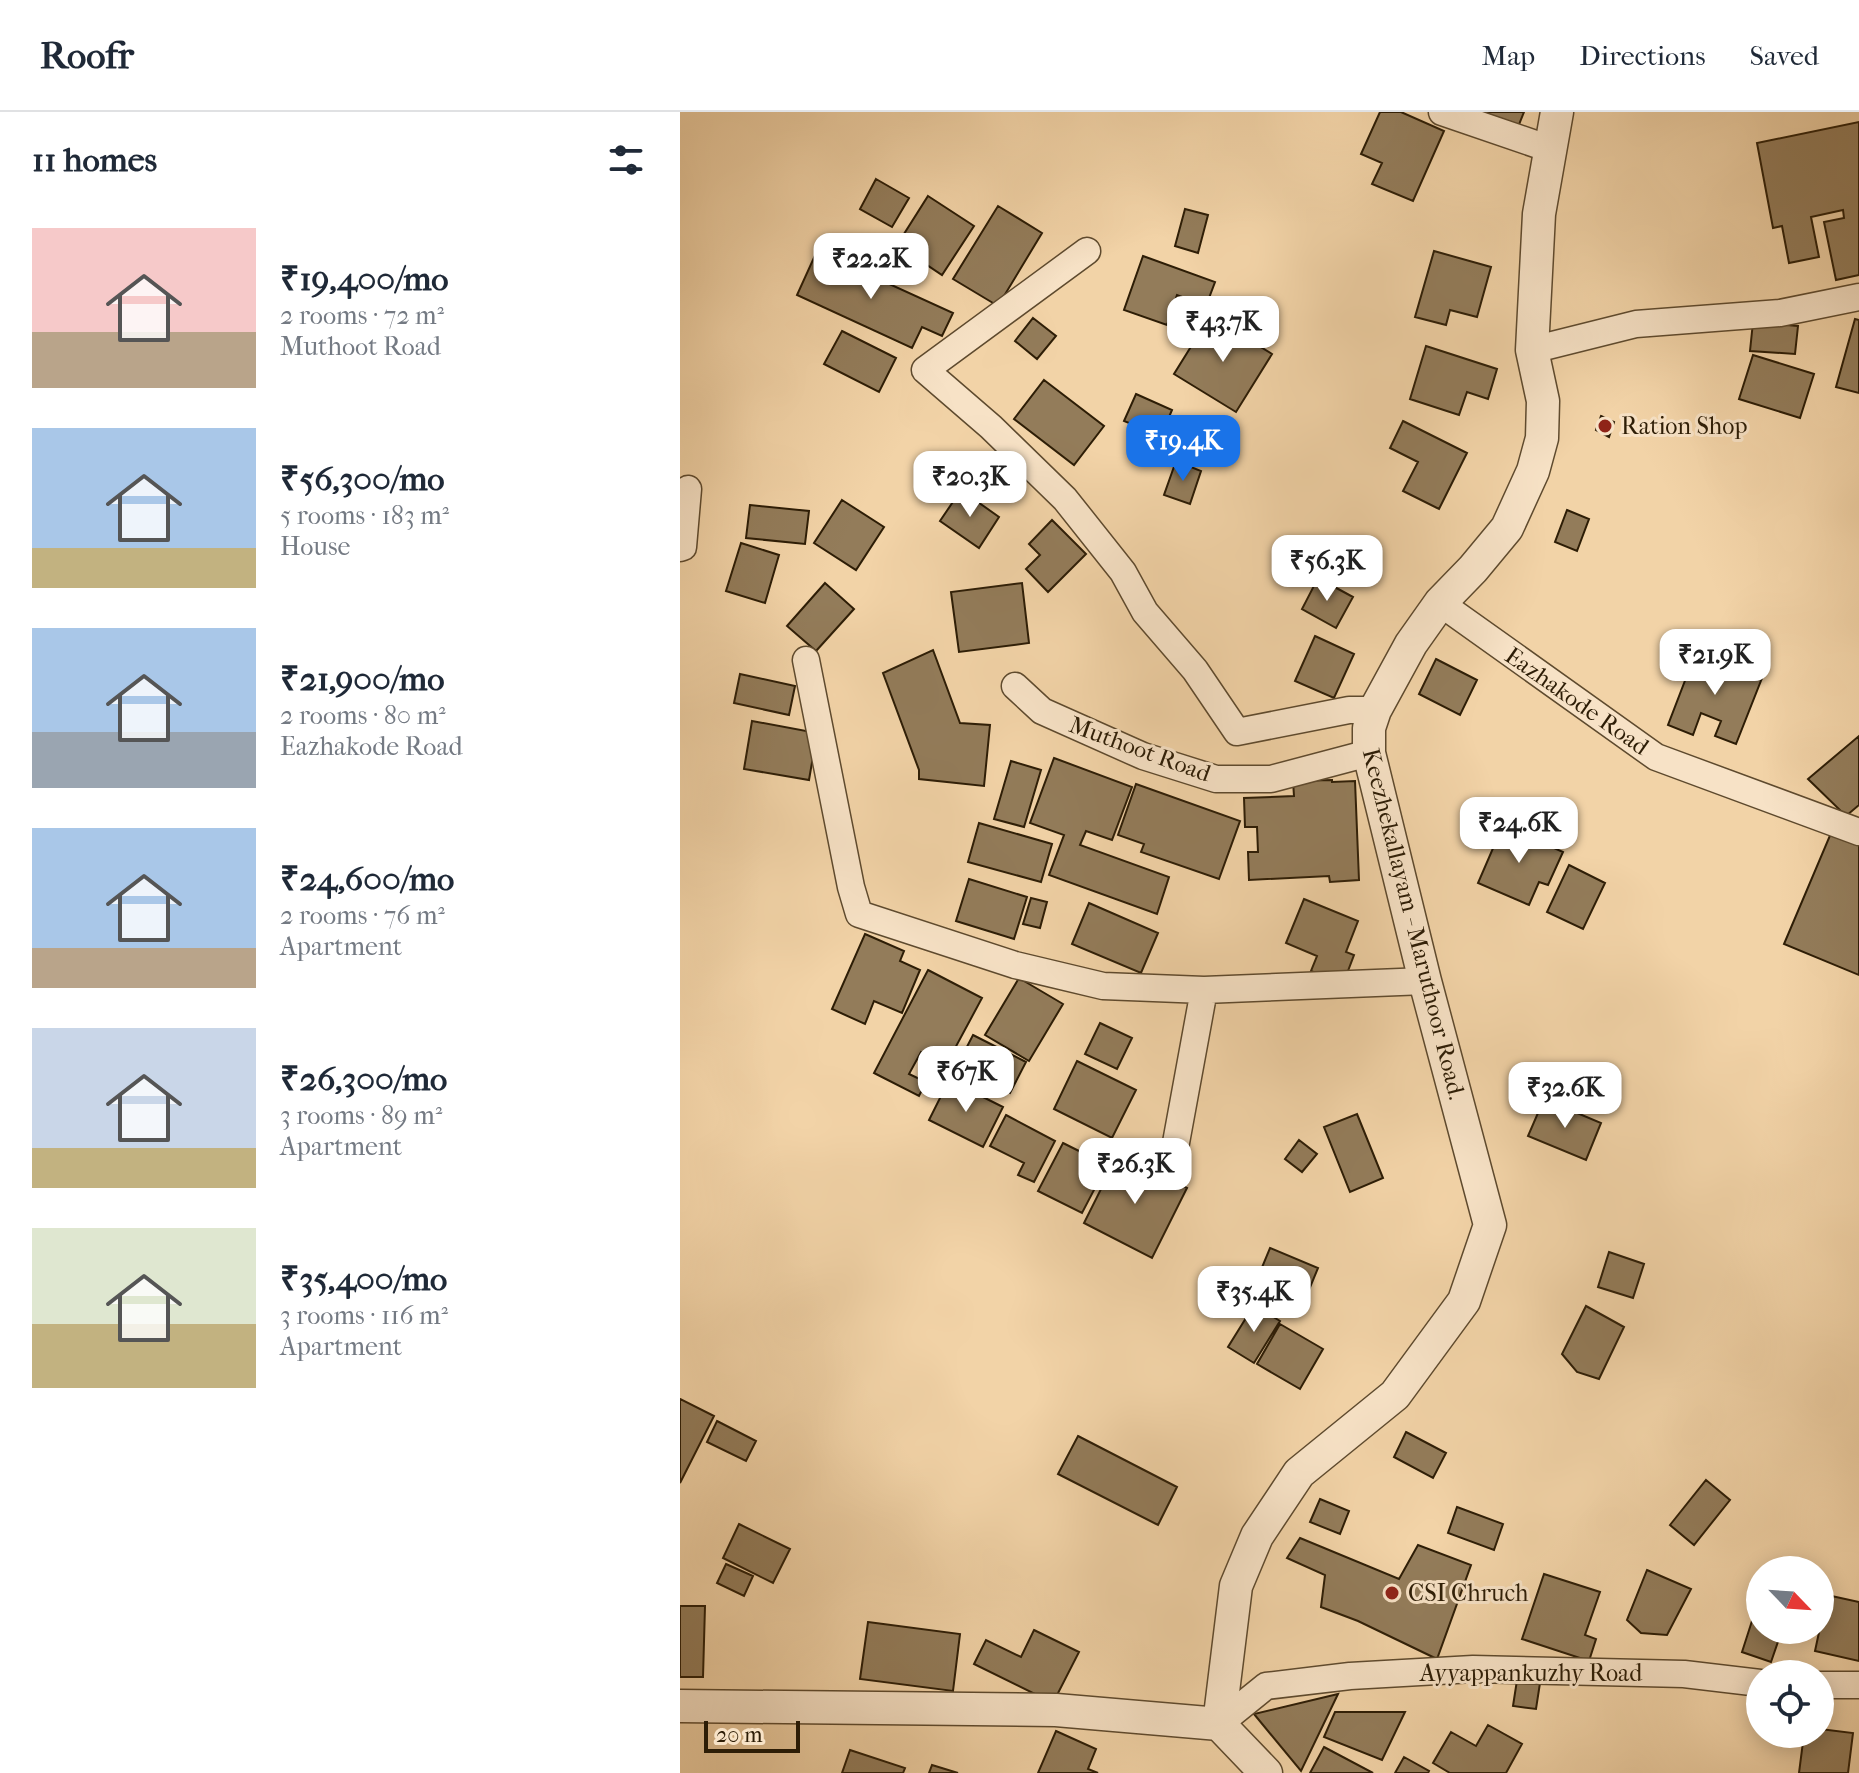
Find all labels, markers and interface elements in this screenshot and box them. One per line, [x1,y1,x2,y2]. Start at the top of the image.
text: Roofr [40,33,134,78]
text: Map [1482,39,1535,72]
text: Directions [1579,39,1706,72]
text: Saved [1750,39,1819,72]
icon: filters [604,138,648,182]
text: 11 homes [32,140,157,180]
pin: ₹22.2K [806,233,936,301]
text: ₹22.2K [832,243,910,274]
text: ₹19,400/mo [280,259,449,299]
icon: home [96,260,192,356]
pin: ₹43.7K [1158,296,1288,364]
text: 2 rooms · 72 m² [280,300,444,331]
text: ₹43.7K [1185,306,1261,337]
text: Muthoot Road [280,331,441,362]
place label: Ration Shop [1621,412,1747,440]
pin: ₹19.4K [1118,415,1248,483]
marker: Ration Shop [1596,417,1614,435]
text: ₹19.4K [1144,425,1222,456]
pin: ₹20.3K [905,451,1035,519]
text: ₹56,300/mo [280,459,445,499]
icon: home [96,460,192,556]
text: ₹20.3K [931,461,1009,492]
text: 5 rooms · 183 m² [280,500,449,531]
text: House [280,531,350,562]
pin: ₹56.3K [1262,535,1392,603]
text: ₹56.3K [1290,545,1364,576]
pin: ₹21.9K [1650,629,1780,697]
text: ₹21.9K [1678,639,1752,670]
street label: Eazhakode Road [1500,641,1655,761]
text: ₹21,900/mo [280,659,445,699]
icon: home [96,660,192,756]
text: 2 rooms · 80 m² [280,700,446,731]
street label: Muthoot Road [1065,710,1215,788]
text: Eazhakode Road [280,731,463,762]
street label: Keezhekallayam - Maruthoor Road. [1357,746,1471,1102]
pin: ₹24.6K [1454,797,1584,865]
text: ₹24.6K [1478,807,1560,838]
text: ₹24,600/mo [280,859,454,899]
icon: home [96,860,192,956]
text: 2 rooms · 76 m² [280,900,445,931]
text: Apartment [280,931,402,962]
pin: ₹67K [919,1046,1013,1114]
text: ₹67K [936,1056,996,1087]
text: ₹26,300/mo [280,1059,447,1099]
icon: home [96,1060,192,1156]
pin: ₹32.6K [1500,1062,1630,1130]
text: ₹32.6K [1527,1072,1603,1103]
text: 3 rooms · 89 m² [280,1100,442,1131]
text: Apartment [280,1131,402,1162]
pin: ₹26.3K [1070,1138,1200,1206]
text: ₹26.3K [1097,1148,1173,1179]
text: ₹35,400/mo [280,1259,447,1299]
icon: home [96,1260,192,1356]
pin: ₹35.4K [1189,1266,1319,1334]
text: ₹35.4K [1216,1276,1292,1307]
text: 3 rooms · 116 m² [280,1300,448,1331]
text: Apartment [280,1331,402,1362]
north arrow [1746,1556,1834,1644]
map controls [1746,1556,1834,1748]
place label: CSI Chruch [1408,1579,1529,1607]
marker: CSI Chruch [1383,1584,1401,1602]
street label: Ayyappankuzhy Road [1419,1659,1643,1687]
button: locate [1746,1660,1834,1748]
scale bar [704,1717,800,1753]
text: 20 m [716,1722,762,1748]

